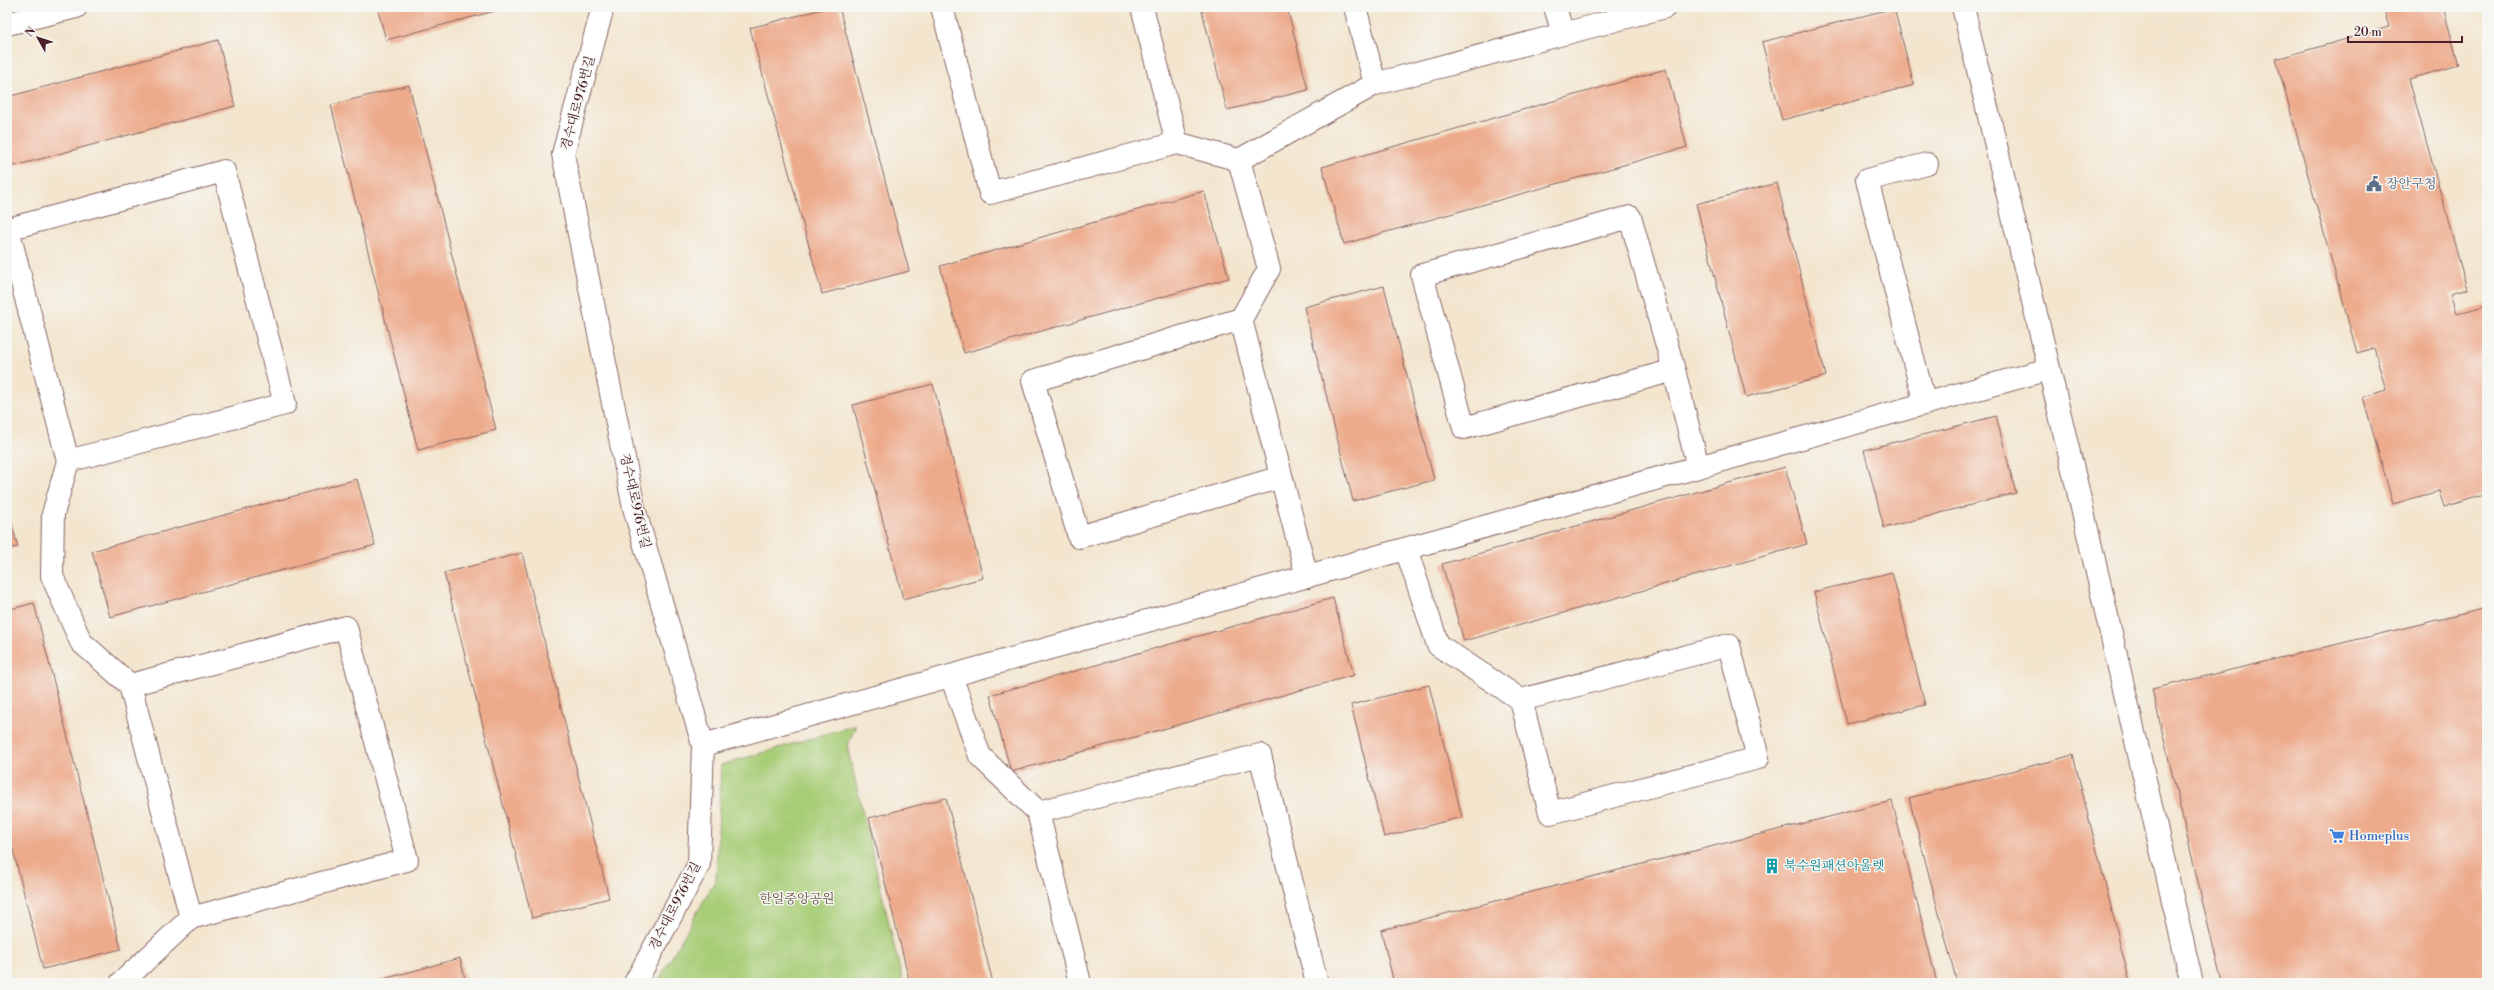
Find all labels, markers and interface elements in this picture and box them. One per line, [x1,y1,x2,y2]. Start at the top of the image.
north arrow [18,18,58,58]
scale bar [2348,18,2462,44]
text: N [23,24,39,40]
text: 20 m [2354,25,2382,40]
street label: 경수대로976번길 [558,54,598,152]
public building icon: 장안구청 [2365,175,2383,193]
place label: 장안구청 [2386,176,2436,192]
street label: 경수대로976번길 [616,452,654,550]
supermarket icon: Homeplus [2328,827,2346,845]
place label: Homeplus [2349,828,2409,844]
building icon: 북수원패션아울렛 [1763,857,1781,875]
place label: 북수원패션아울렛 [1784,858,1884,874]
street label: 경수대로976번길 [646,859,704,953]
park label: 한일중앙공원 [759,891,835,907]

